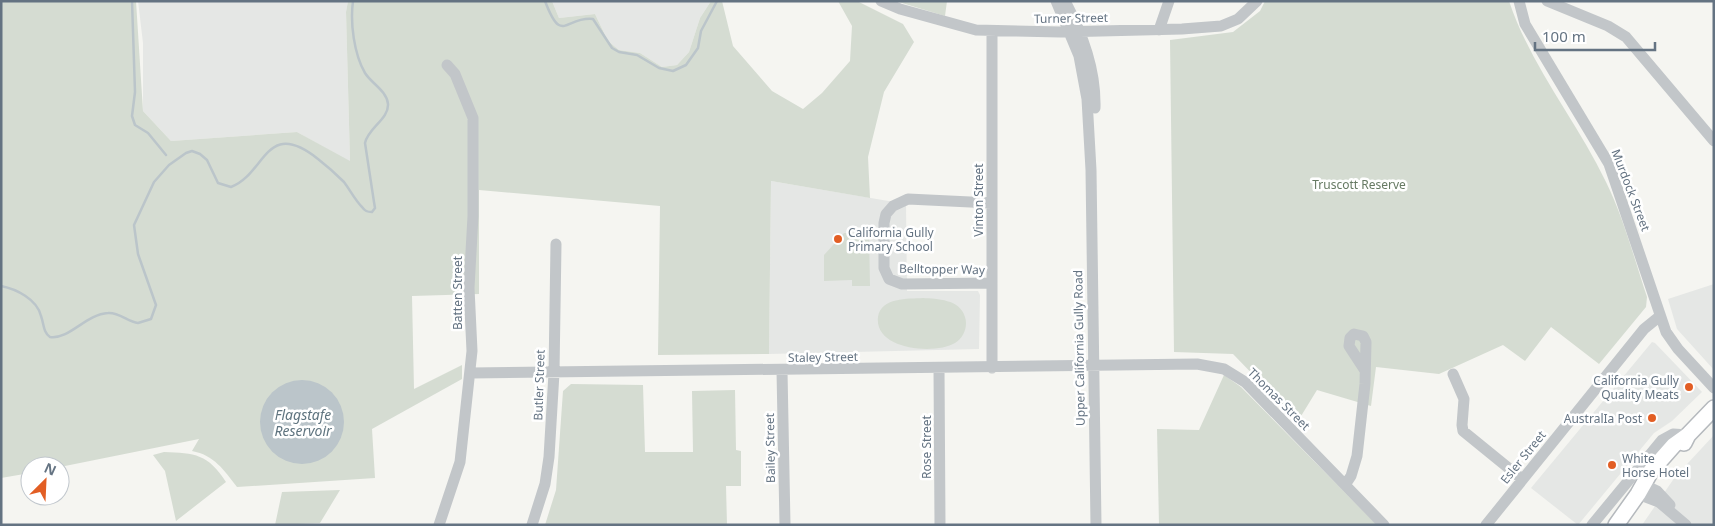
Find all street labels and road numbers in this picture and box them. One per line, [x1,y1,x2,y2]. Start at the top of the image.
street label: Turner Street [1034,9,1109,27]
street label: Murdock Street [1608,147,1655,234]
street label: Vinton Street [970,163,987,237]
street label: Batten Street [449,255,466,330]
street label: Belltopper Way [899,260,986,278]
street label: Upper California Gully Road [1069,270,1089,426]
street label: Staley Street [788,348,859,366]
street label: Butler Street [529,349,549,421]
street label: Thomas Street [1244,364,1314,434]
street label: Bailey Street [761,412,779,483]
street label: Rose Street [918,414,935,479]
street label: Esler Street [1496,426,1550,487]

